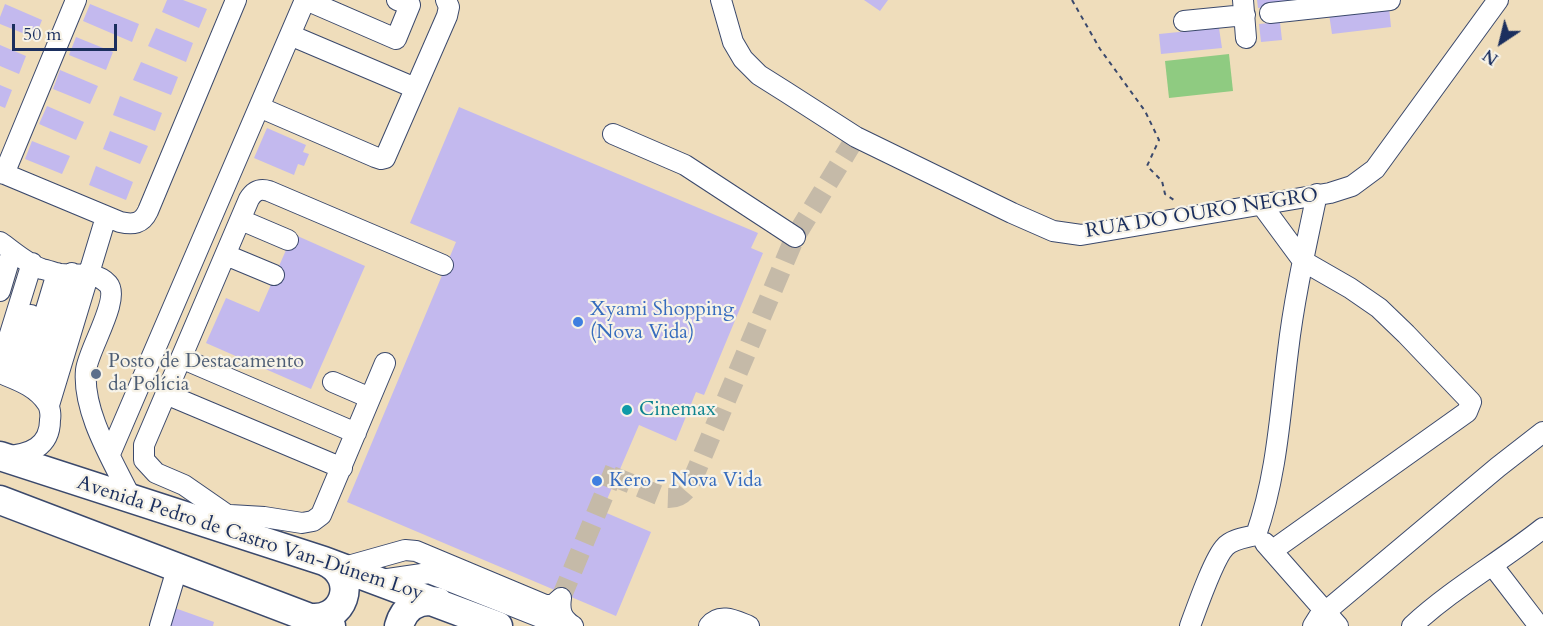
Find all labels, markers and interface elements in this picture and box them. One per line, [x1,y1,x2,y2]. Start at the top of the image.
scale bar [15,12,120,50]
north arrow [1471,12,1531,72]
text: 50 m [23,22,62,47]
text: N [1479,44,1503,70]
street label: RUA DO OURO NEGRO [1084,184,1320,244]
place label: Xyami Shopping (Nova Vida) [590,298,734,345]
marker: Xyami Shopping (Nova Vida) [571,315,585,329]
place label: Posto de Destacamento da Polícia [108,350,304,397]
marker: Posto de Destacamento da Polícia [89,367,103,381]
place label: Cinemax [639,398,716,422]
marker: Cinemax [620,403,634,417]
place label: Kero - Nova Vida [609,469,762,493]
street label: Avenida Pedro de Castro Van-Dúnem Loy [74,472,426,606]
marker: Kero - Nova Vida [590,474,604,488]

